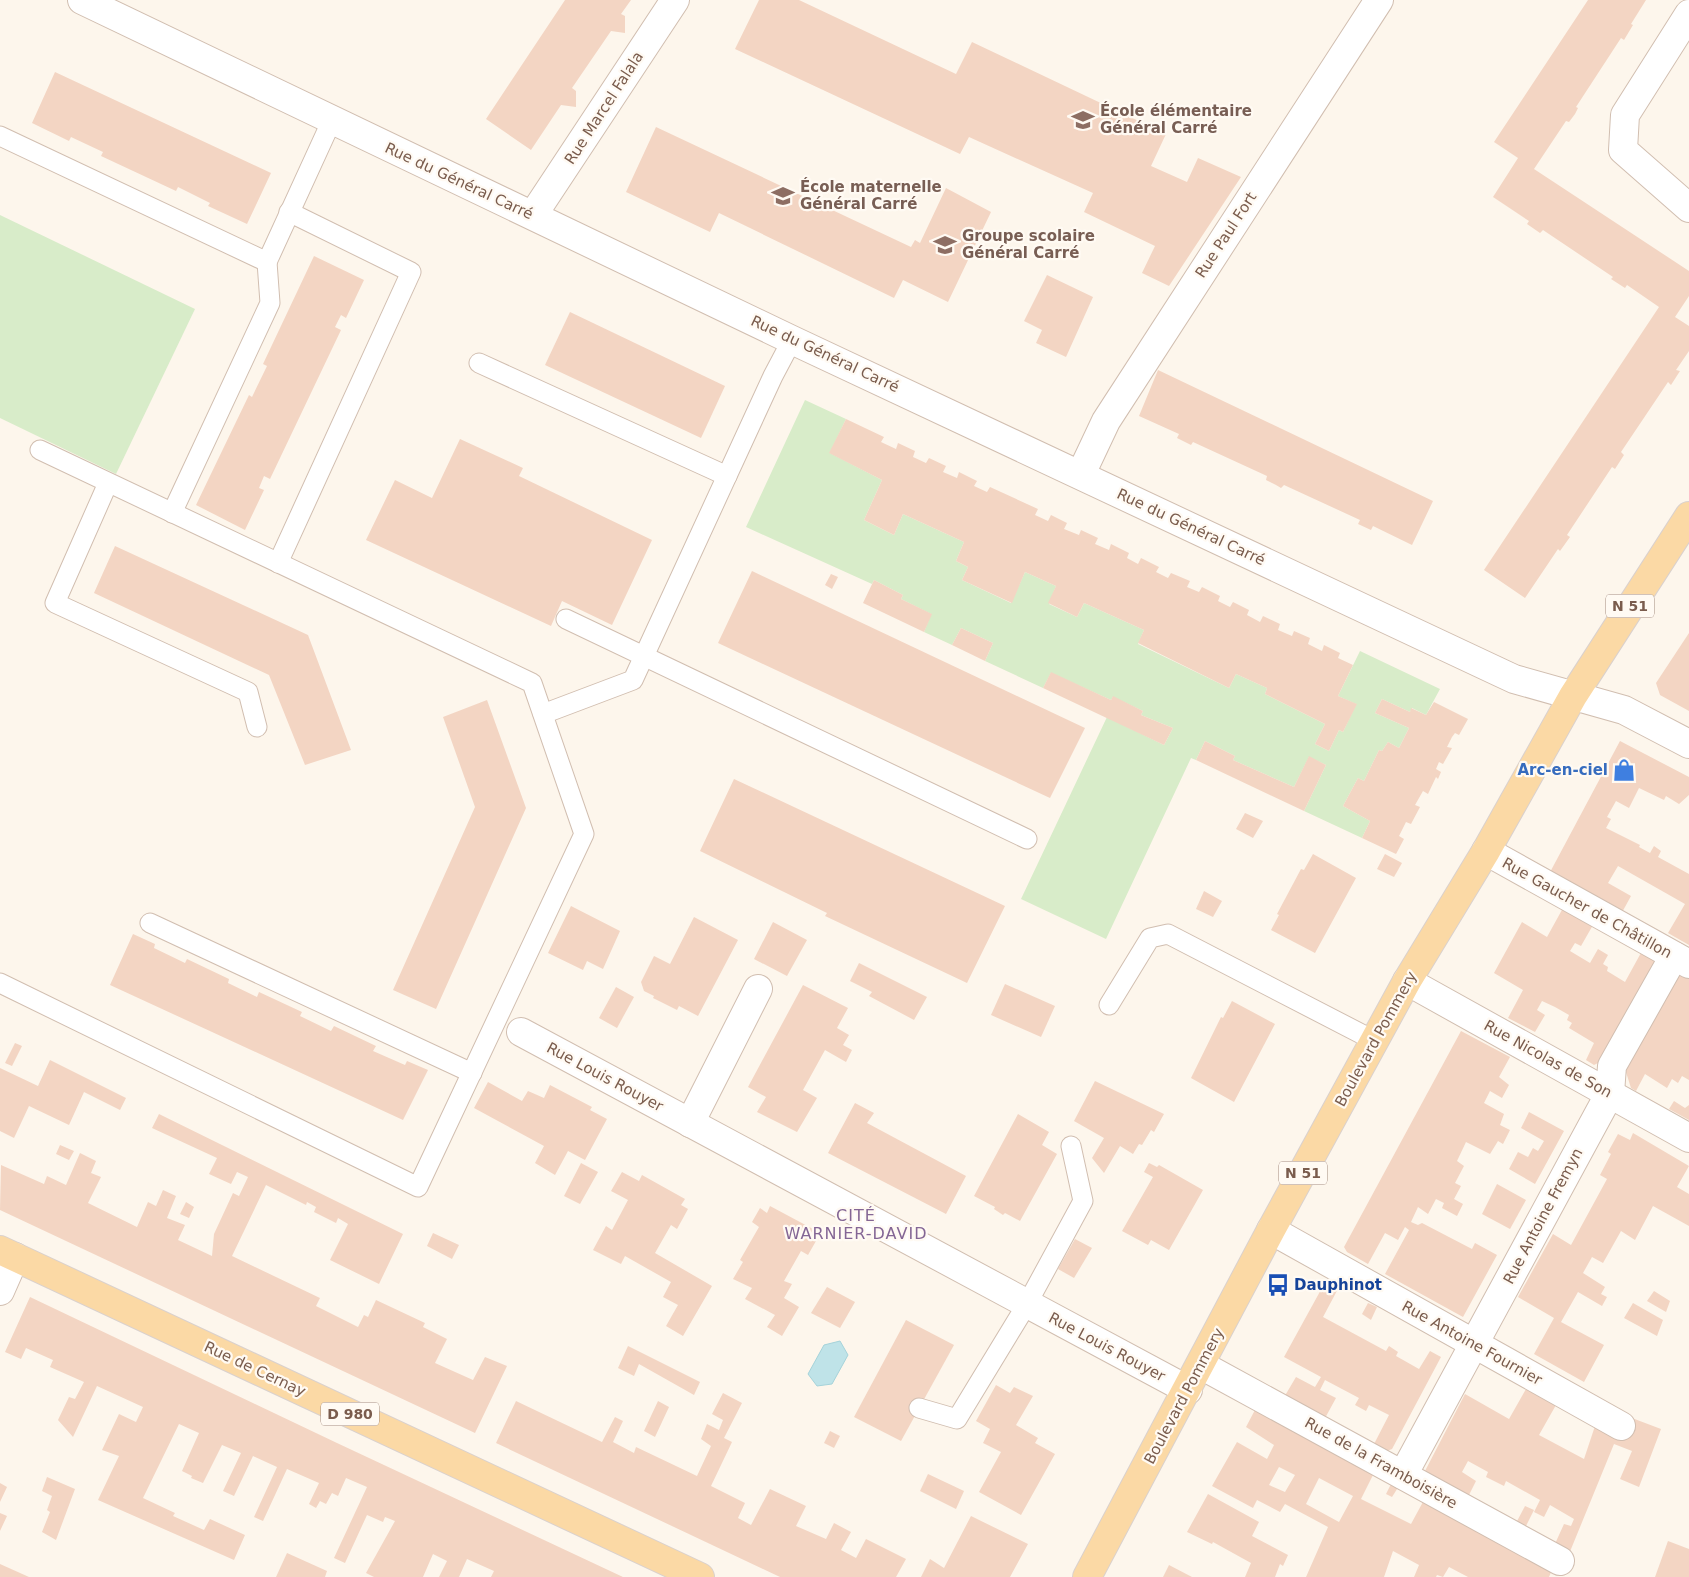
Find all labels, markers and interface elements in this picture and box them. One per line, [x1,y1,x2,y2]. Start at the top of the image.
street label: Rue Marcel Falala [561,48,647,168]
place label: École élémentaire Général Carré [1100,101,1252,137]
school or university icon: École élémentaire Général Carré [1070,107,1096,133]
street label: Rue du Général Carré [382,139,536,223]
place label: École maternelle Général Carré [800,177,942,213]
school or university icon: École maternelle Général Carré [770,183,796,209]
street label: Rue Paul Fort [1192,189,1260,281]
place label: Groupe scolaire Général Carré [962,227,1095,262]
school or university icon: Groupe scolaire Général Carré [932,232,958,258]
street label: Rue du Général Carré [748,312,902,396]
street label: Rue du Général Carré [1114,485,1268,569]
road number: N 51 [1606,594,1654,618]
shop icon: Arc-en-ciel [1611,757,1637,783]
place label: Arc-en-ciel [1517,761,1608,779]
street label: Rue Gaucher de Châtillon [1499,854,1675,962]
street label: Boulevard Pommery [1331,968,1421,1110]
street label: Rue Nicolas de Son [1481,1016,1615,1102]
street label: Rue Louis Rouyer [544,1039,667,1116]
street label: Rue Antoine Fremyn [1500,1145,1586,1287]
road number: N 51 [1279,1162,1327,1184]
district label: CITÉ WARNIER-DAVID [785,1206,928,1243]
bus stop icon: Dauphinot [1265,1272,1291,1298]
place label: Dauphinot [1294,1276,1382,1294]
street label: Rue Antoine Fournier [1399,1297,1546,1389]
street label: Rue Louis Rouyer [1046,1309,1169,1386]
street label: Boulevard Pommery [1140,1325,1228,1467]
street label: Rue de Cernay [201,1338,309,1400]
road number: D 980 [321,1402,379,1426]
street label: Rue de la Framboisière [1302,1414,1460,1512]

